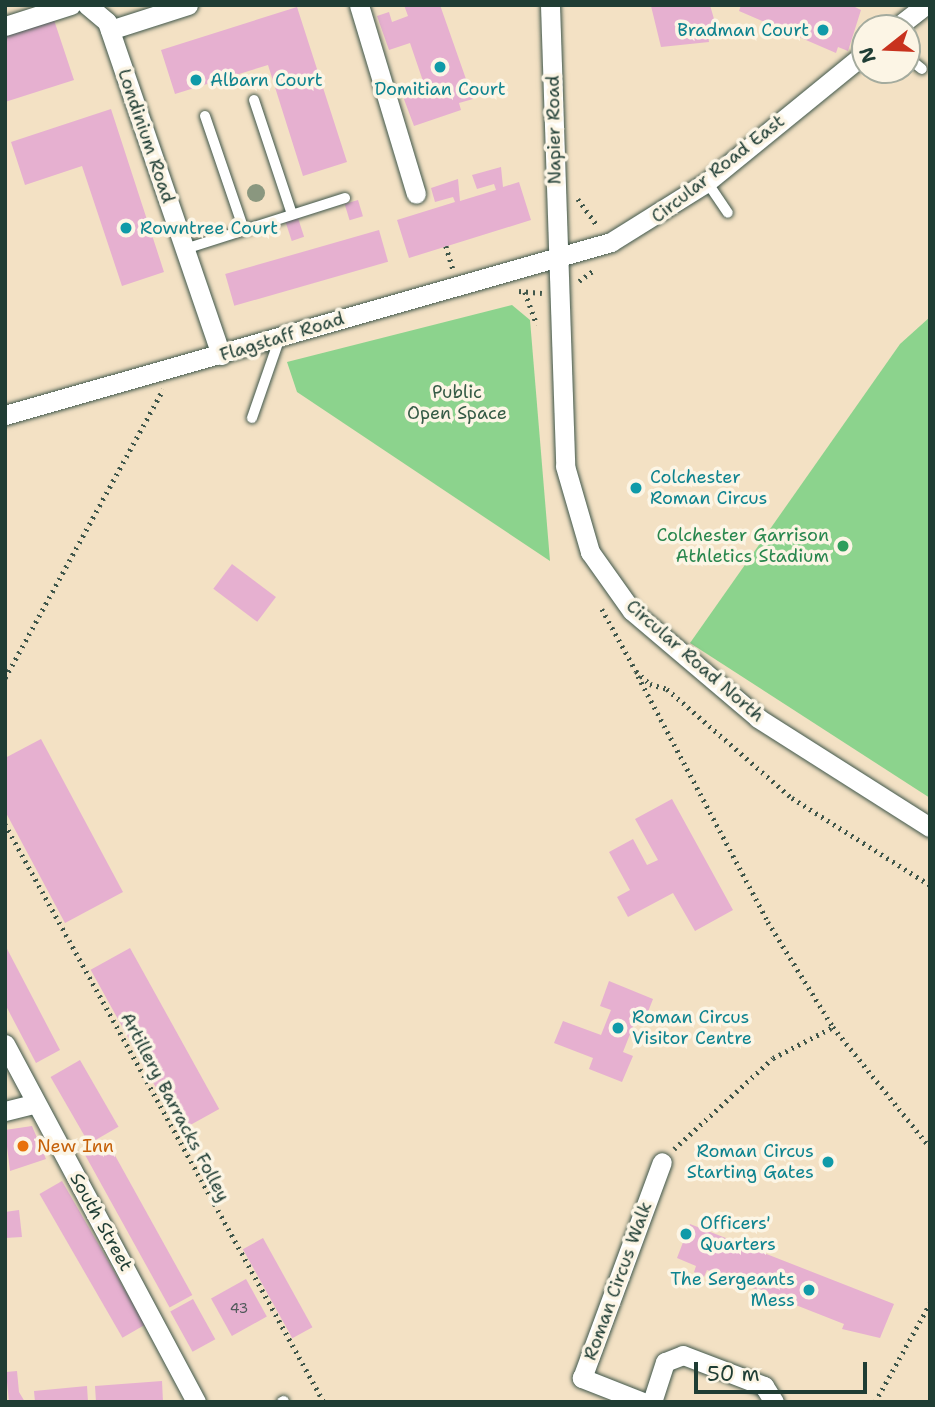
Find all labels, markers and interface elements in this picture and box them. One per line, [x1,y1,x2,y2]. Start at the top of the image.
north arrow [851,14,921,84]
place label: Bradman Court [677,19,809,41]
marker: Bradman Court [815,22,831,38]
text: N [853,44,882,66]
marker: Domitian Court [432,59,448,75]
street label: Londinium Road [113,66,179,206]
place label: Albarn Court [210,69,323,91]
marker: Albarn Court [188,72,204,88]
street label: Napier Road [542,75,566,185]
place label: Domitian Court [374,78,506,100]
street label: Circular Road East [647,110,789,228]
place label: Rowntree Court [140,217,278,239]
marker: Rowntree Court [118,220,134,236]
street label: Flagstaff Road [217,308,347,366]
park label: Public Open Space [407,382,507,424]
place label: Colchester Roman Circus [650,467,767,510]
marker: Colchester Roman Circus [628,480,644,496]
place label: Colchester Garrison Athletics Stadium [656,525,829,568]
marker: Colchester Garrison Athletics Stadium [835,538,851,554]
street label: Circular Road North [622,595,768,727]
place label: Roman Circus Visitor Centre [632,1007,752,1050]
street label: Artillery Barracks Folley [116,1009,234,1205]
marker: Roman Circus Visitor Centre [610,1020,626,1036]
place label: New Inn [37,1135,114,1157]
marker: New Inn [15,1138,31,1154]
place label: Roman Circus Starting Gates [687,1141,814,1184]
marker: Roman Circus Starting Gates [820,1154,836,1170]
street label: South Street [65,1169,137,1275]
street label: Roman Circus Walk [579,1199,657,1363]
place label: Officers' Quarters [700,1213,776,1256]
marker: Officers' Quarters [678,1226,694,1242]
place label: The Sergeants Mess [670,1269,795,1312]
marker: The Sergeants Mess [801,1282,817,1298]
house number: 43 [230,1300,248,1316]
scale bar [697,1348,870,1392]
text: 50 m [707,1360,760,1388]

